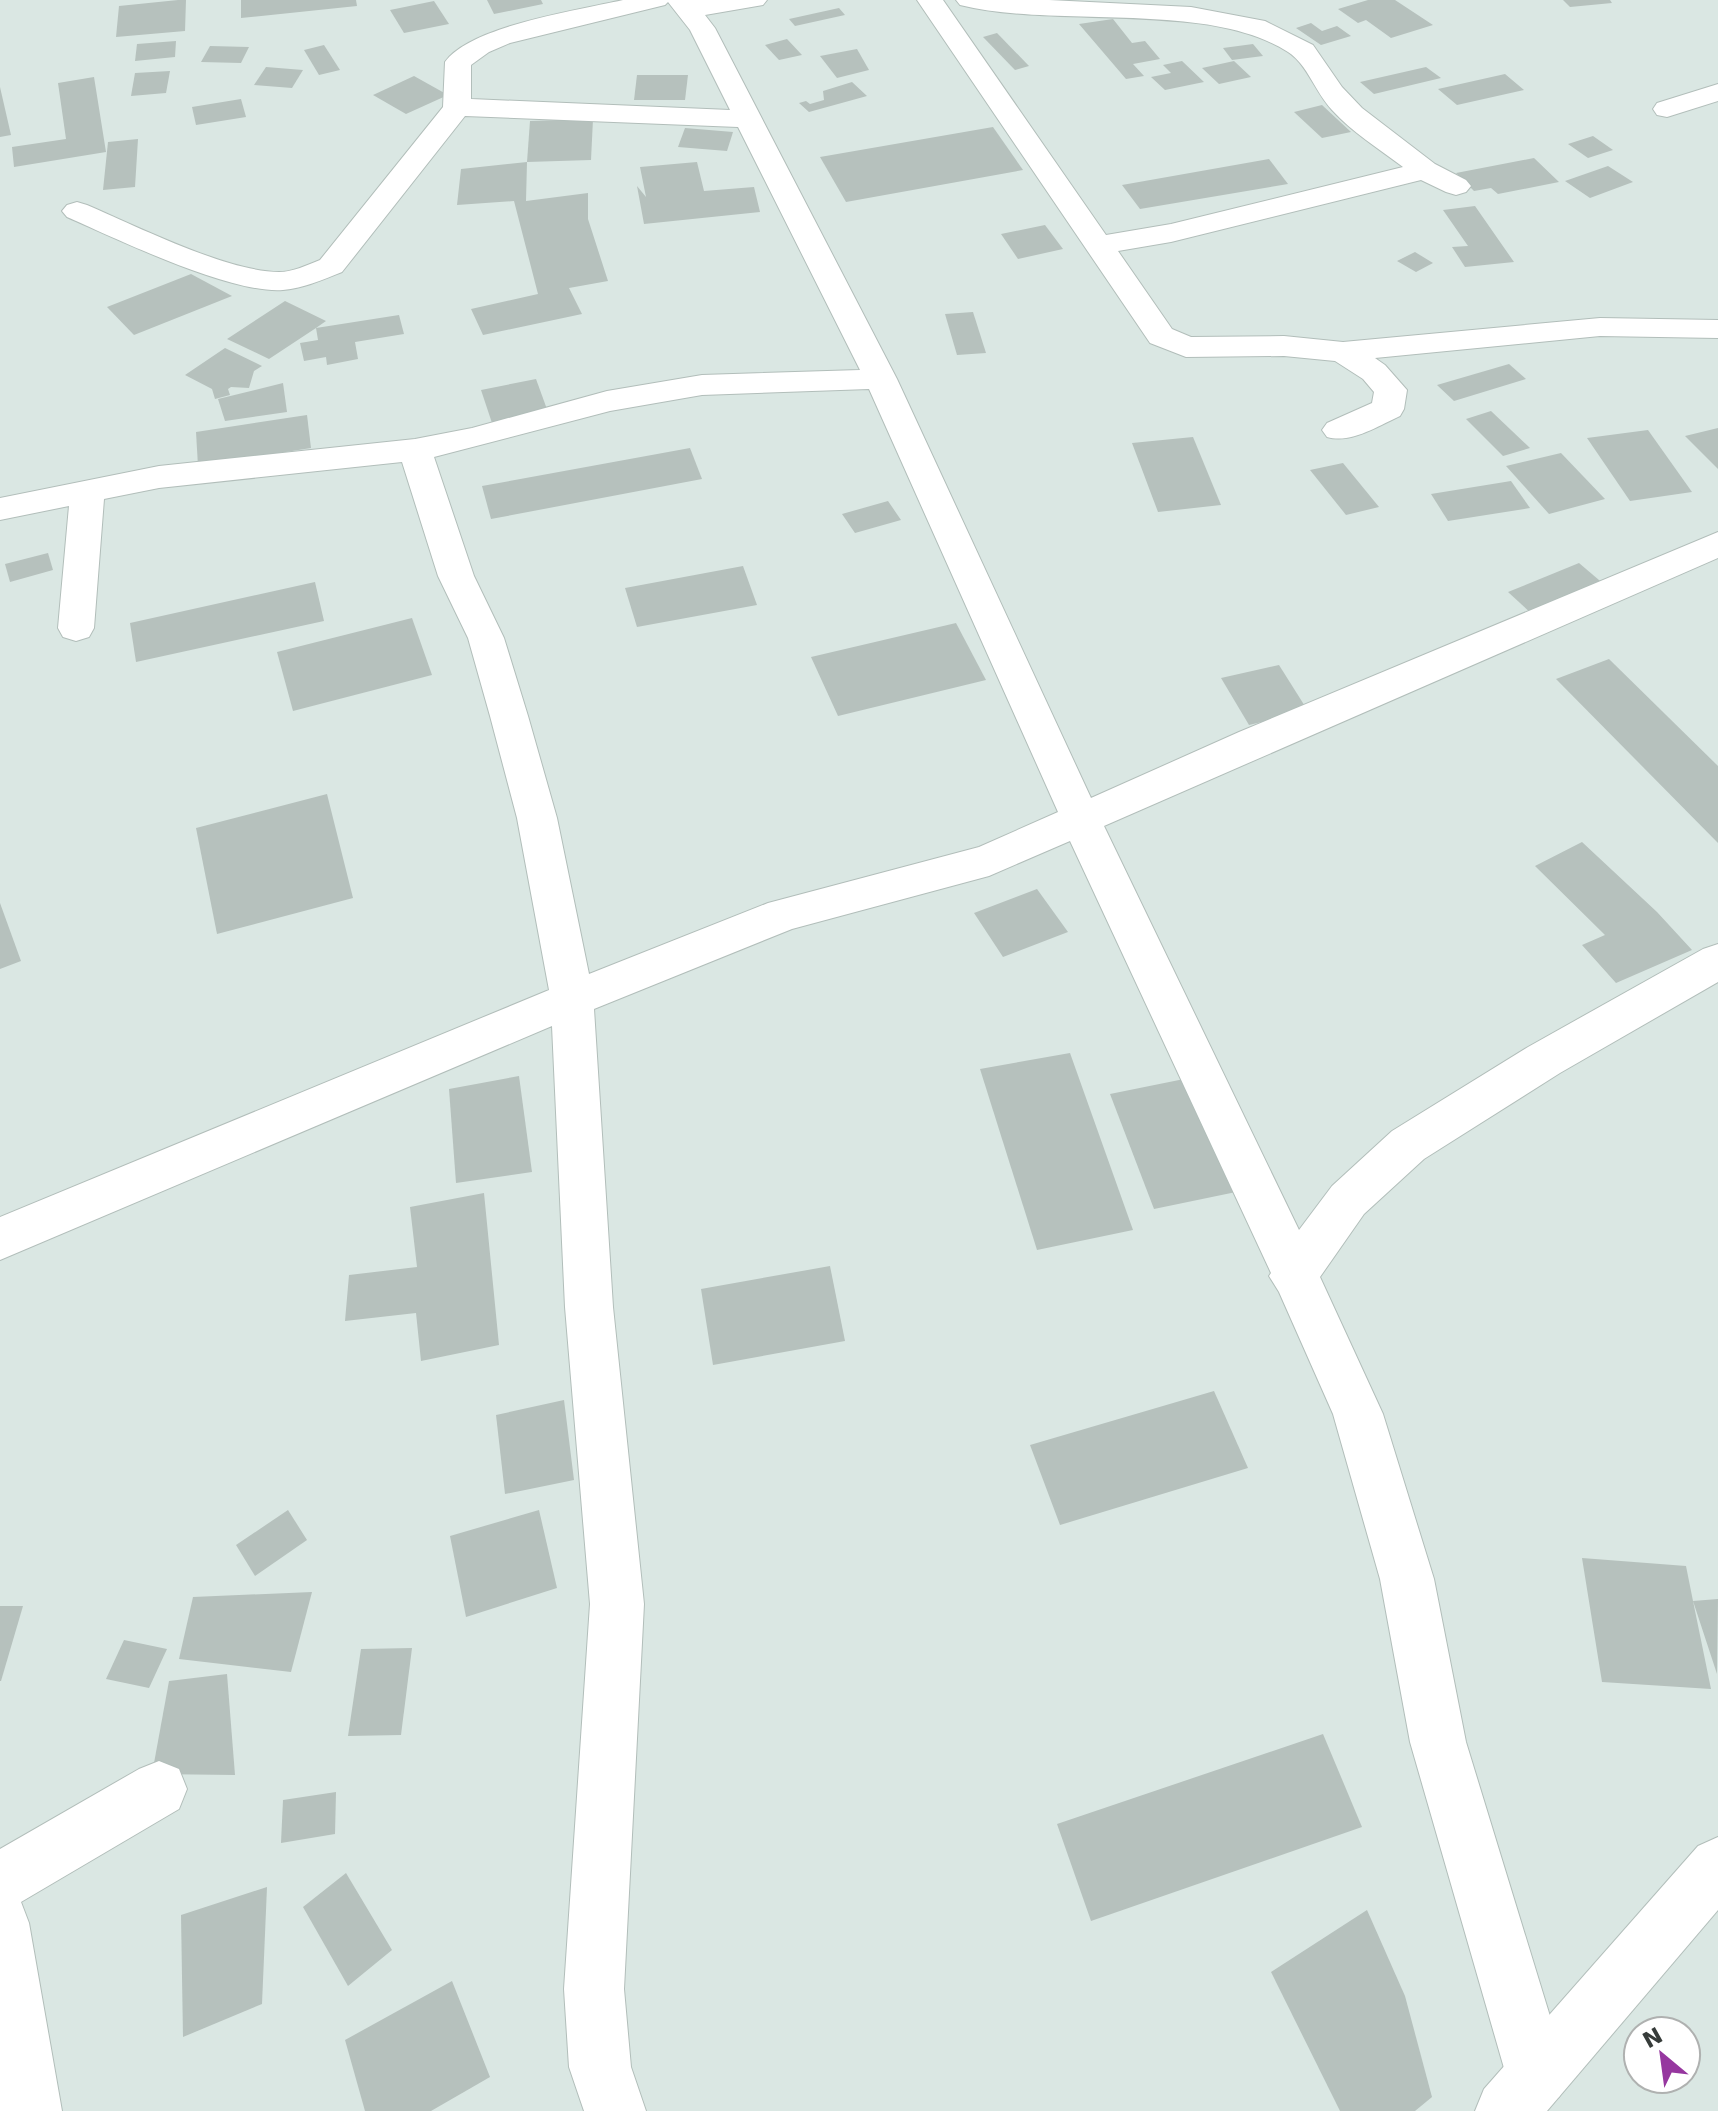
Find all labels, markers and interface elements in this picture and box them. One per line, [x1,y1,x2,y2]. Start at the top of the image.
north arrow [1622,2015,1702,2095]
text: N [1638,2023,1667,2053]

